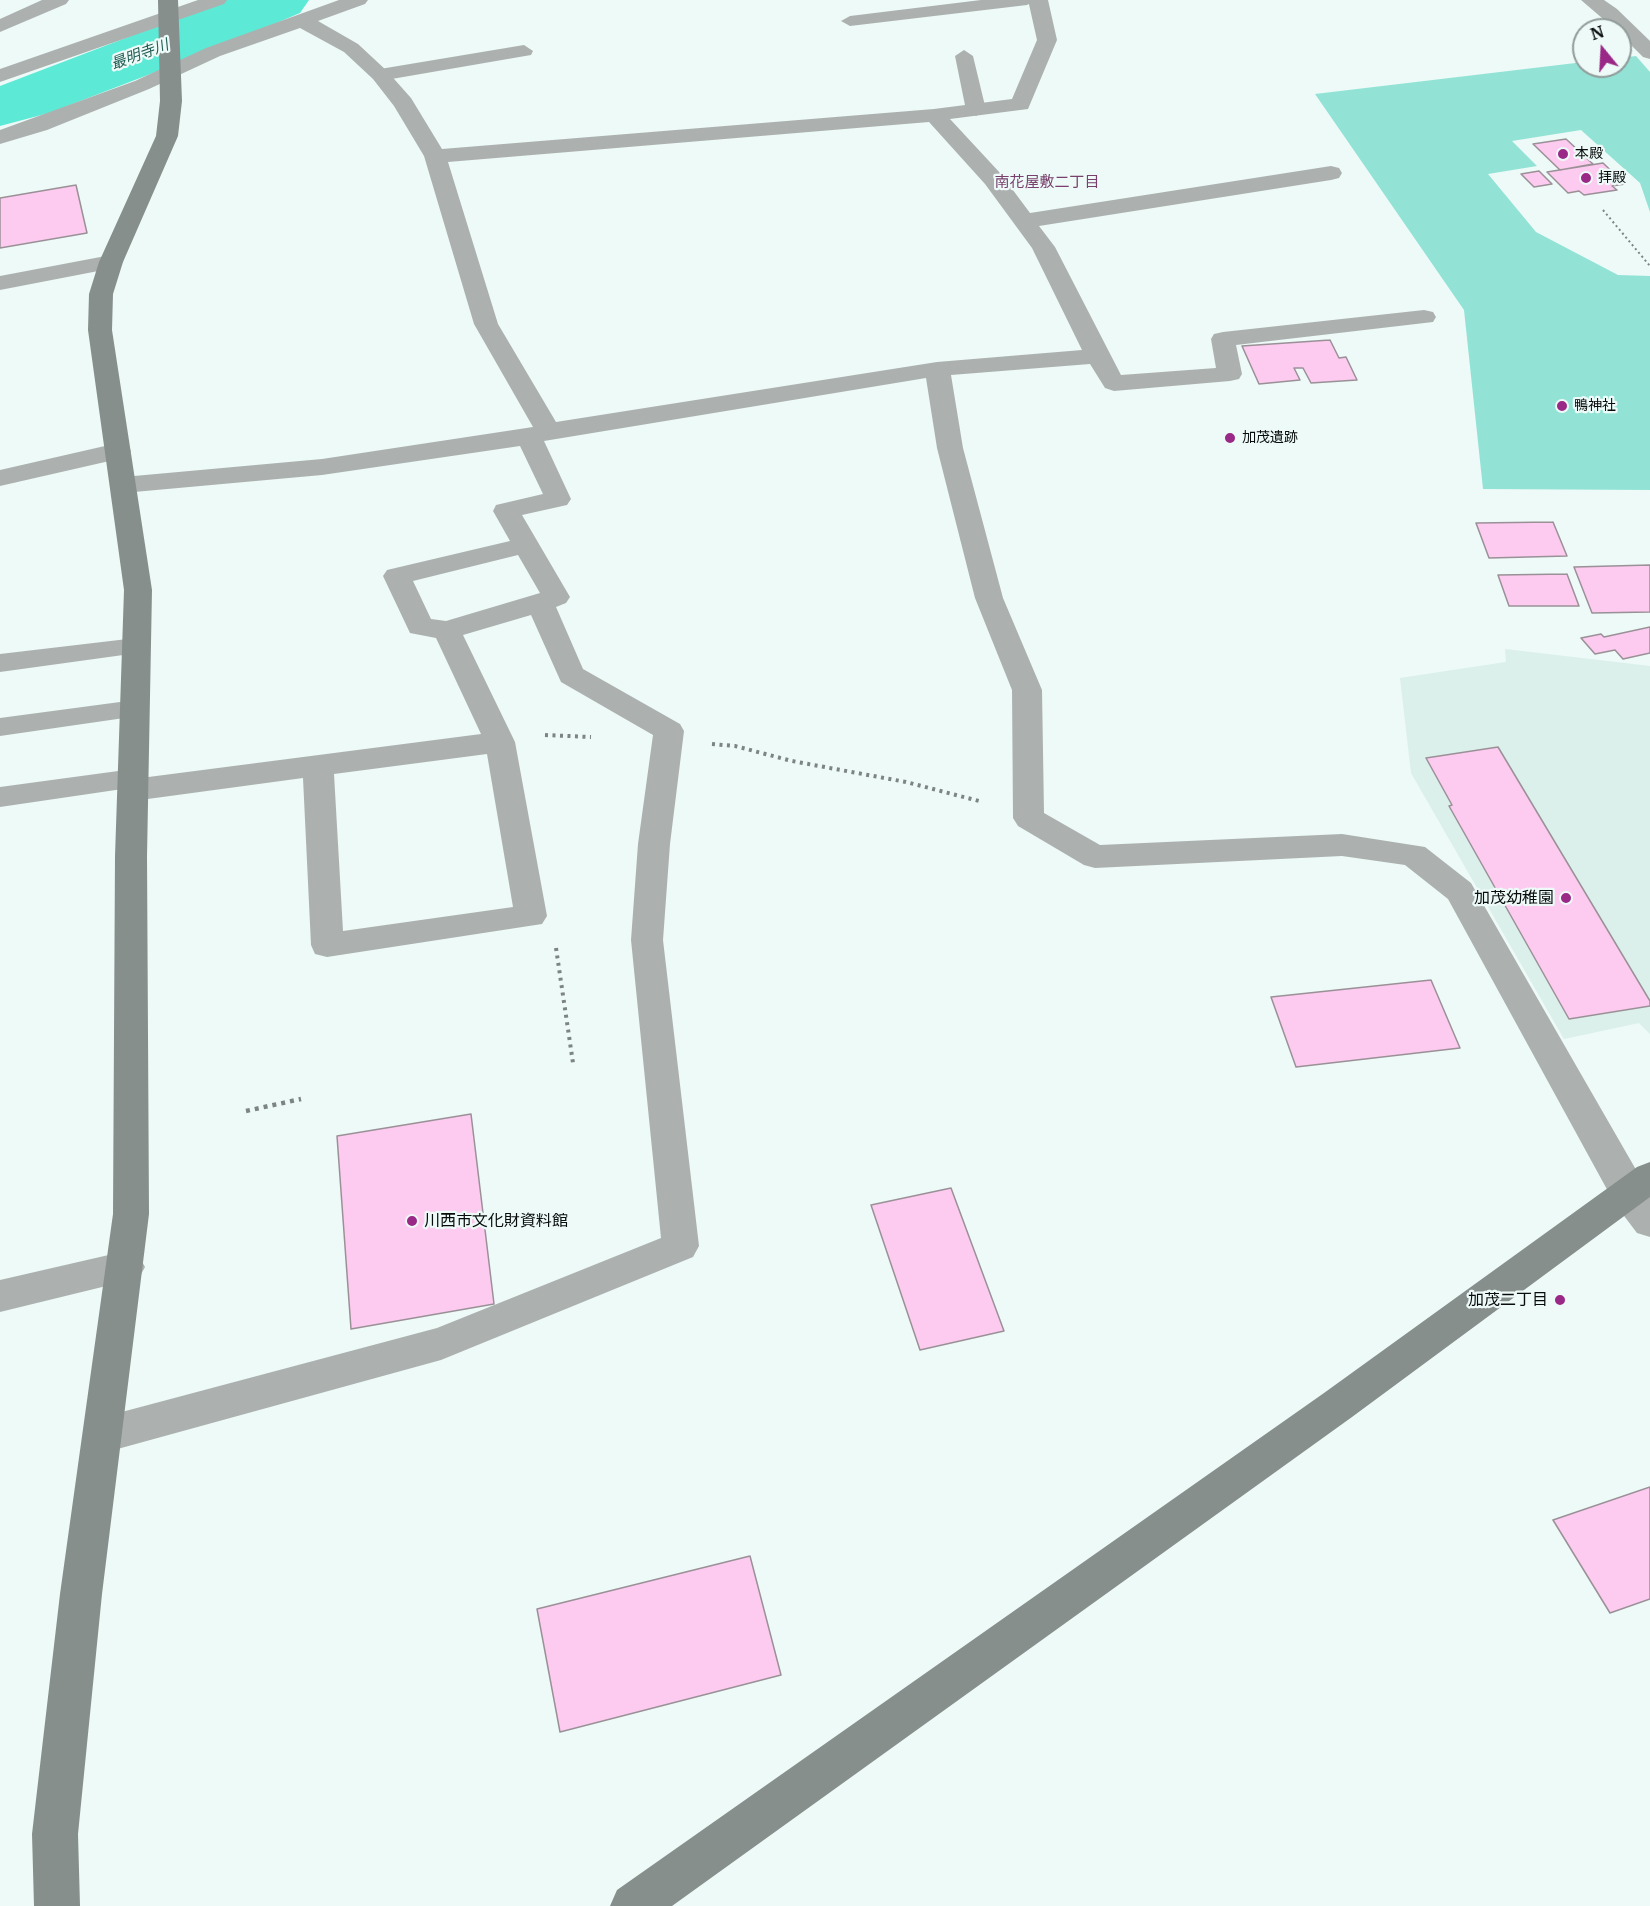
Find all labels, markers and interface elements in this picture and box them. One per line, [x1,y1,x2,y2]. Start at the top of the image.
north arrow [1572,18,1632,78]
text: N [1588,21,1606,44]
water label: 最明寺川 [109,36,171,74]
place label: 本殿 [1575,146,1603,162]
marker: 本殿 [1556,147,1570,161]
place label: 拝殿 [1598,170,1626,186]
marker: 拝殿 [1579,171,1593,185]
district label: 南花屋敷二丁目 [995,174,1099,192]
place label: 鴨神社 [1574,398,1616,414]
marker: 鴨神社 [1555,399,1569,413]
place label: 加茂遺跡 [1242,430,1298,446]
marker: 加茂遺跡 [1223,431,1237,445]
place label: 加茂幼稚園 [1474,888,1554,908]
marker: 加茂幼稚園 [1559,891,1573,905]
place label: 川西市文化財資料館 [424,1211,568,1231]
marker: 川西市文化財資料館 [405,1214,419,1228]
place label: 加茂二丁目 [1468,1290,1548,1310]
marker: 加茂二丁目 [1553,1293,1567,1307]

